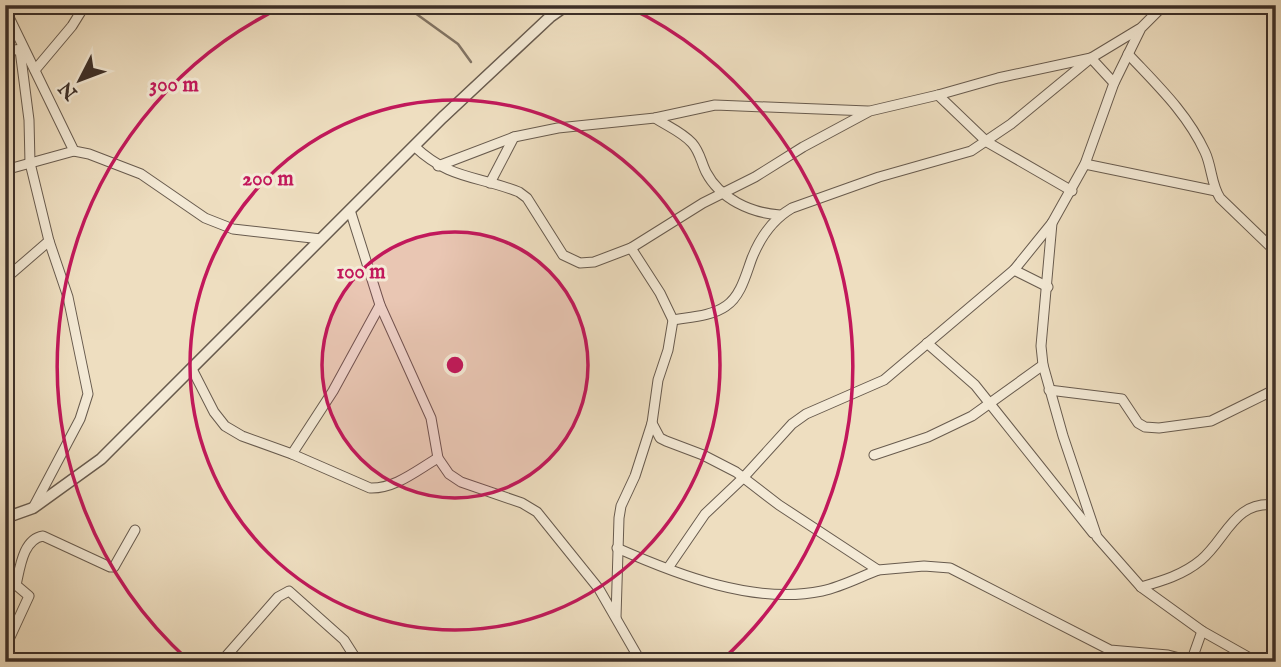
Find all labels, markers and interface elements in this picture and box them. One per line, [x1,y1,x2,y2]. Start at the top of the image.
north arrow [46,46,116,116]
text: 300 m [149,72,199,99]
text: N [54,75,84,105]
text: 200 m [242,166,294,193]
text: 100 m [336,259,386,286]
centre of rings [443,353,467,377]

